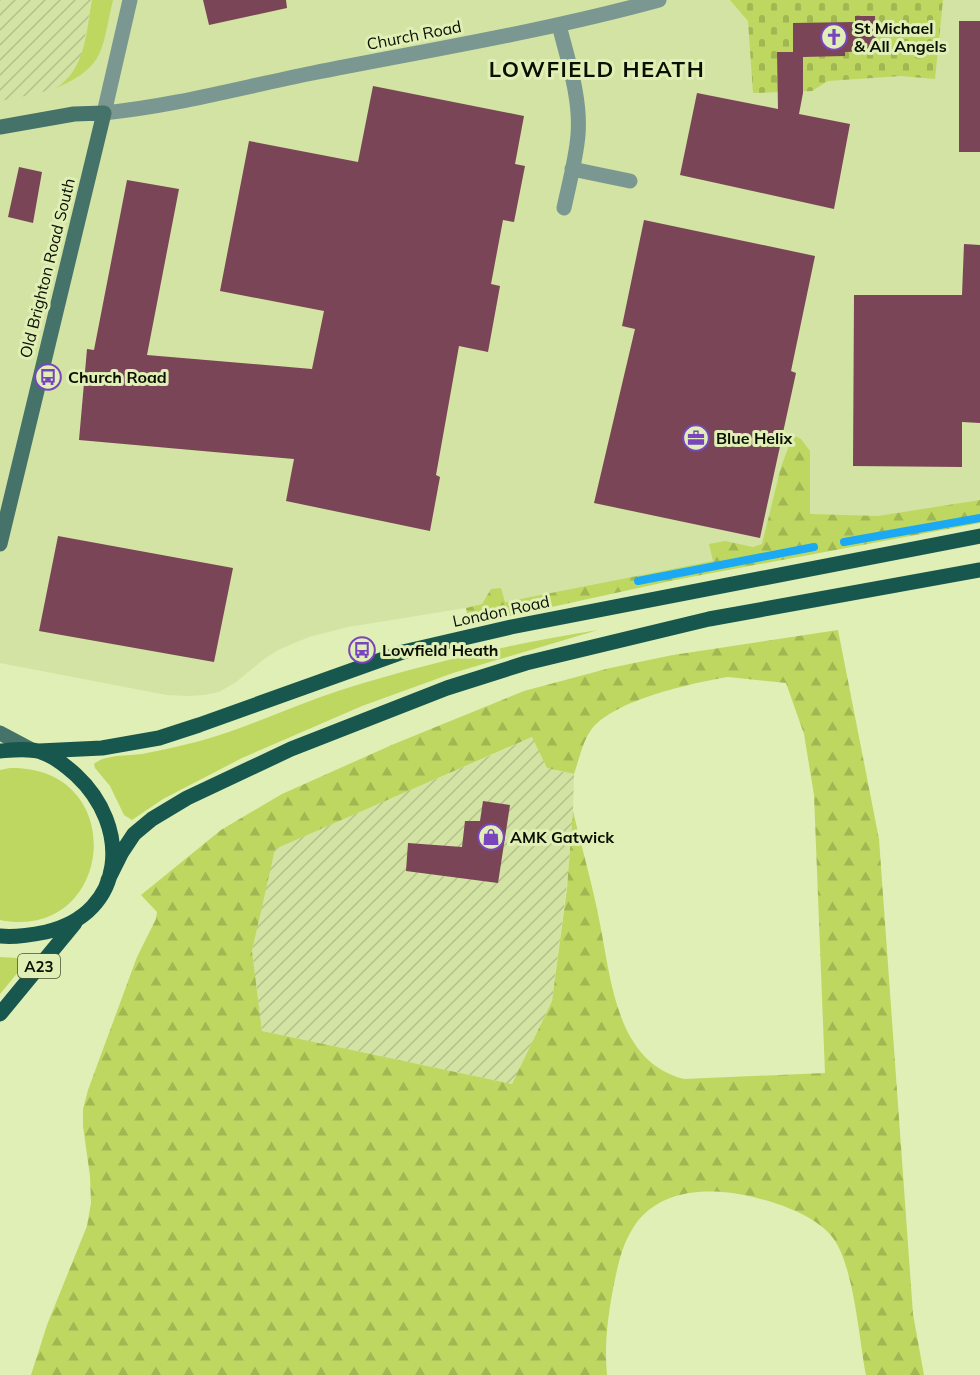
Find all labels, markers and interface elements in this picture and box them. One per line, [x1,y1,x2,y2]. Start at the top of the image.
street label: Church Road [365,16,463,54]
place label: St Michael & All Angels [854,18,947,56]
church icon: St Michael & All Angels [819,22,849,52]
district label: LOWFIELD HEATH [489,55,705,83]
street label: Old Brighton Road South [15,176,79,360]
bus stop icon: Church Road [33,362,63,392]
place label: Church Road [68,367,167,387]
office icon: Blue Helix [681,423,711,453]
place label: Blue Helix [716,428,792,448]
street label: London Road [451,591,551,631]
bus stop icon: Lowfield Heath [347,635,377,665]
place label: Lowfield Heath [382,640,499,660]
shop icon: AMK Gatwick [476,822,506,852]
place label: AMK Gatwick [510,827,615,847]
road number: A23 [18,954,60,978]

